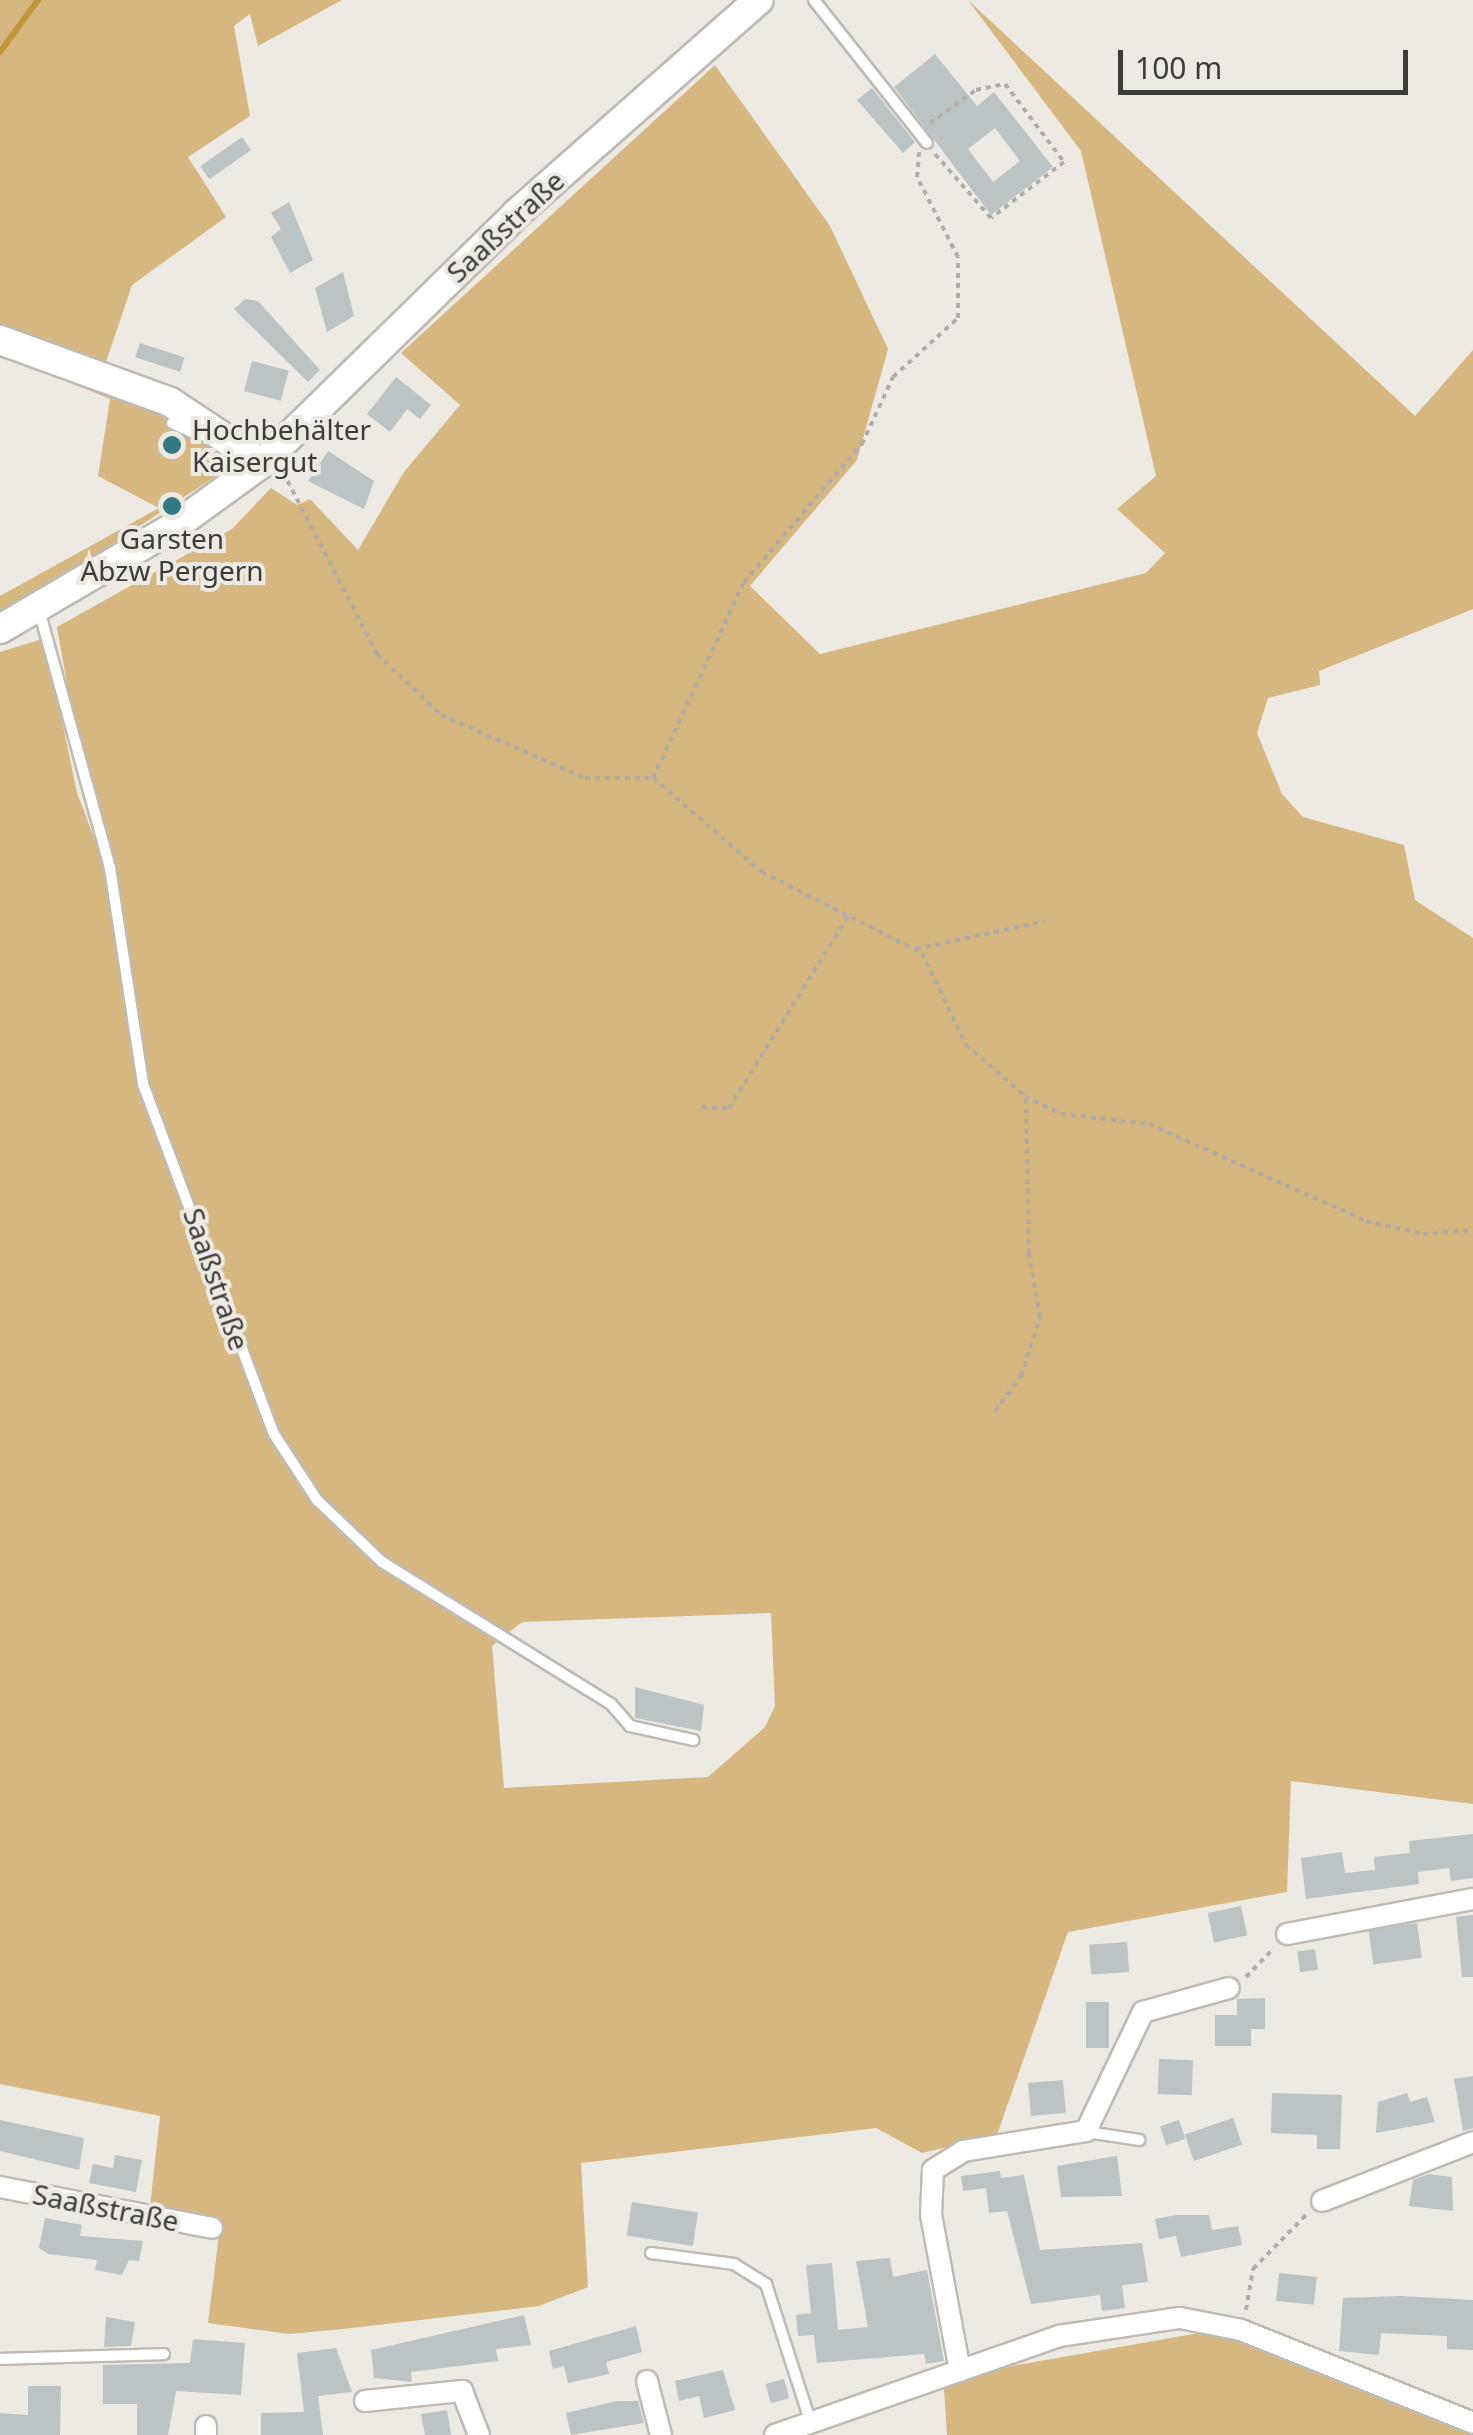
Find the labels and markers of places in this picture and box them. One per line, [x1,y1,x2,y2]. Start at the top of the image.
place label: Hochbehälter Kaisergut [192,412,371,478]
marker: Hochbehälter Kaisergut [161,434,183,456]
marker: Garsten Abzw Pergern [161,495,183,517]
place label: Garsten Abzw Pergern [80,521,264,587]

